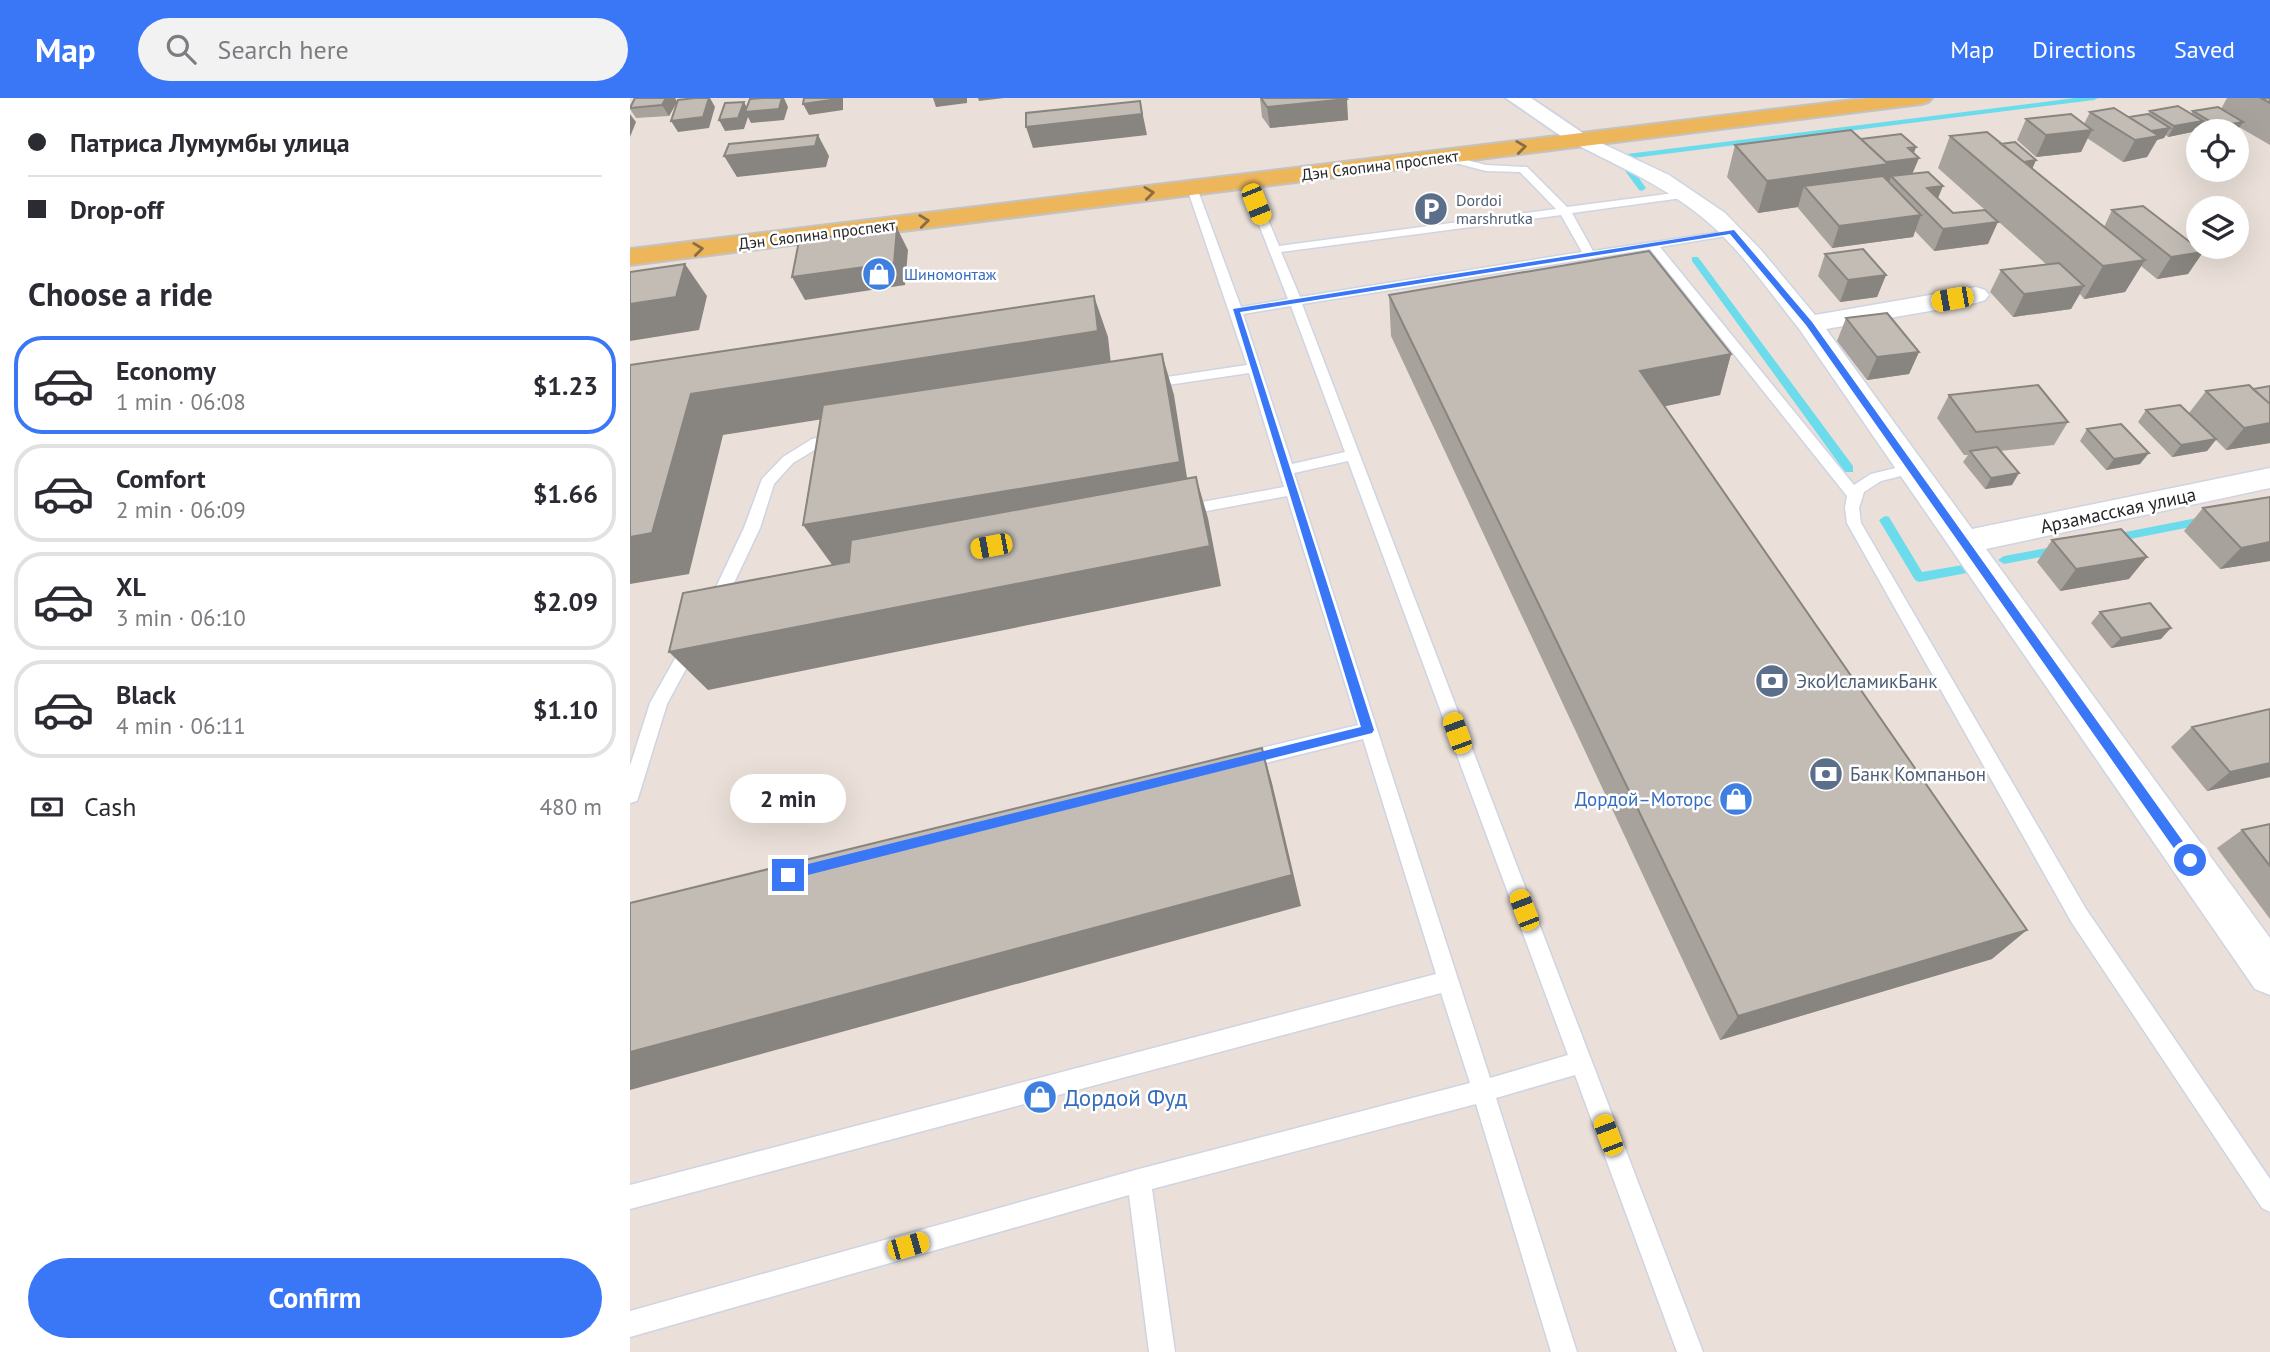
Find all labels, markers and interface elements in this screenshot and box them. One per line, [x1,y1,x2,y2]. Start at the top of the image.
search box [138,18,628,81]
text: Map [35,28,96,71]
icon: search [162,30,200,68]
text: Search here [218,33,349,66]
text: Map [1950,34,1994,65]
text: Directions [2032,34,2136,65]
text: Saved [2174,34,2235,65]
map controls [2186,119,2249,259]
button: locate [2186,119,2249,182]
text: Патриса Лумумбы улица [70,126,350,159]
one-way arrow [1515,140,1527,155]
street label: Дэн Сяопина проспект [1300,145,1460,185]
car [1239,181,1274,227]
one-way arrow [1144,186,1155,201]
parking icon: Dordoi marshrutka [1412,190,1450,228]
place label: Dordoi marshrutka [1456,190,1533,228]
text: Drop-off [70,193,164,226]
button: layers [2186,196,2249,259]
street label: Дэн Сяопина проспект [737,214,897,254]
one-way arrow [918,214,929,229]
one-way arrow [692,241,704,256]
shop icon: Шиномонтаж [860,255,898,293]
place label: Шиномонтаж [904,264,997,284]
text: Choose a ride [28,273,213,315]
car [1930,285,1975,313]
icon: car [32,354,95,417]
text: Economy [116,354,216,387]
text: $1.23 [533,369,598,402]
text: 1 min · 06:08 [116,387,246,416]
icon: car [32,462,95,525]
text: Comfort [116,462,206,495]
text: $1.66 [533,477,598,510]
street label: Арзамасская улица [2038,482,2198,538]
text: 2 min · 06:09 [116,495,246,524]
car [969,532,1014,560]
icon: car [32,570,95,633]
text: XL [116,570,146,603]
text: $2.09 [533,585,598,618]
text: 3 min · 06:10 [116,603,246,632]
bank icon: ЭкоИсламикБанк [1753,662,1791,700]
place label: ЭкоИсламикБанк [1796,669,1937,693]
icon: car [32,678,95,741]
text: Black [116,678,176,711]
text: $1.10 [533,693,598,726]
car [1440,710,1475,756]
text: 4 min · 06:11 [116,711,246,740]
bank icon: Банк Компаньон [1807,755,1845,793]
place label: Банк Компаньон [1850,762,1986,786]
callout: 2 min [730,774,846,822]
shop icon: Дордой–Моторс [1717,780,1755,818]
text: 2 min [760,784,816,813]
place label: Дордой–Моторс [1575,787,1712,811]
icon: cash [28,788,66,826]
text: Cash [84,790,136,823]
text: 480 m [540,792,602,821]
route start [2174,844,2206,876]
route end [772,859,804,891]
car [1507,887,1542,933]
shop icon: Дордой Фуд [1021,1078,1059,1116]
place label: Дордой Фуд [1064,1083,1187,1112]
car [1591,1112,1626,1158]
car [885,1230,932,1262]
button: Confirm [28,1258,602,1338]

